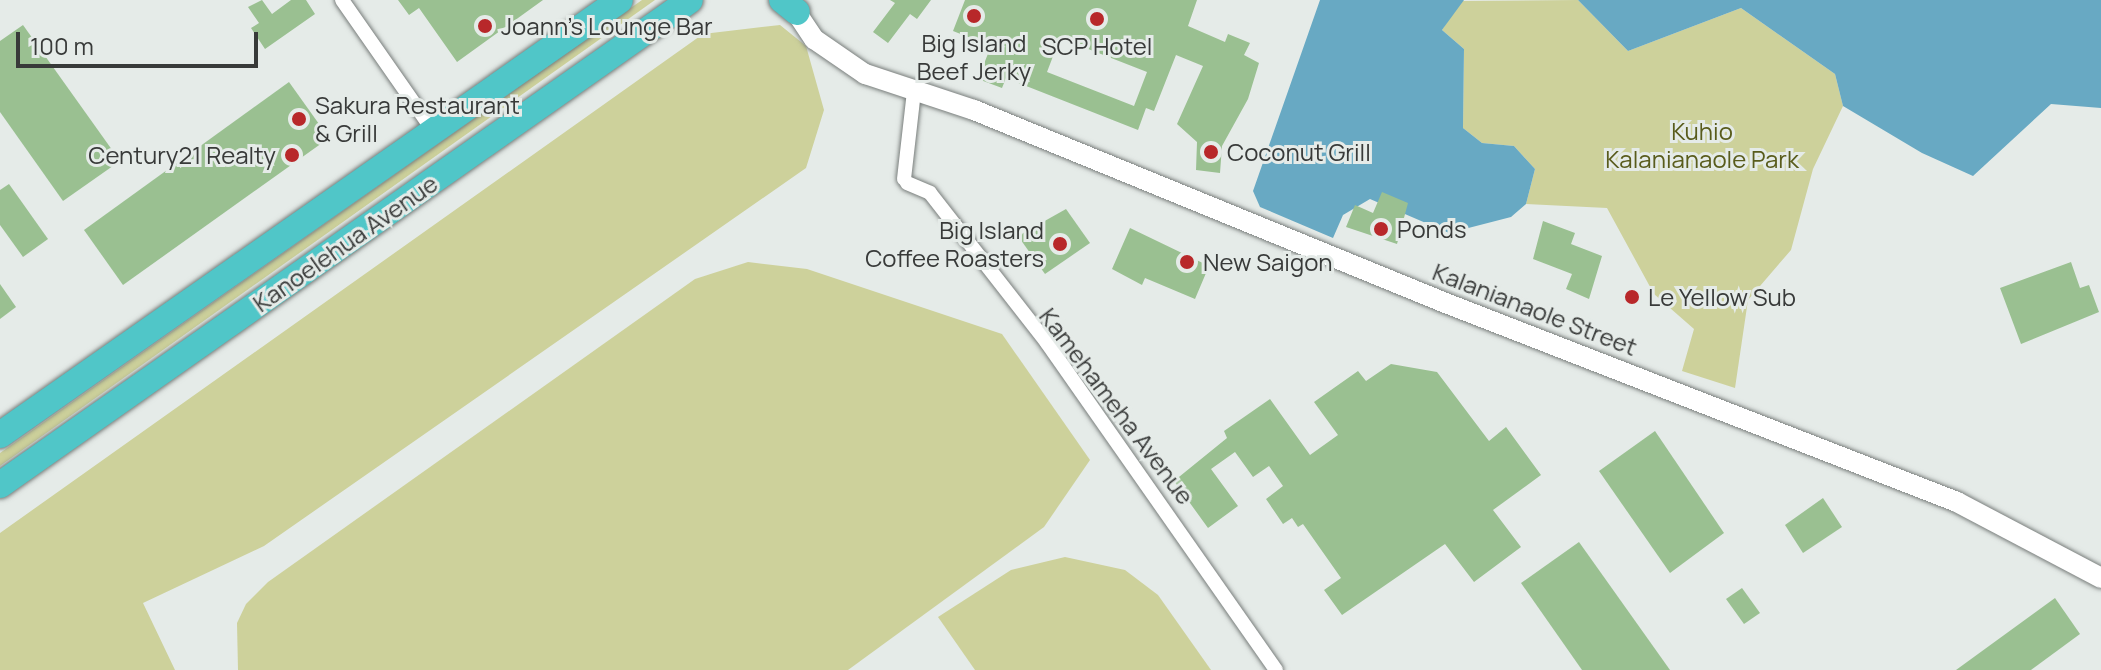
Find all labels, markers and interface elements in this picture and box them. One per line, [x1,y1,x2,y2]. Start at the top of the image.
marker: Big Island Beef Jerky [965,7,983,25]
marker: SCP Hotel [1088,10,1106,28]
place label: Joann's Lounge Bar [501,12,712,40]
scale bar [20,16,262,66]
marker: Joann's Lounge Bar [476,17,494,35]
text: 100 m [30,29,94,62]
place label: Big Island Beef Jerky [917,29,1031,85]
place label: SCP Hotel [1042,32,1152,60]
place label: Sakura Restaurant & Grill [315,91,520,147]
marker: Sakura Restaurant & Grill [290,110,308,128]
park label: Kuhio Kalanianaole Park [1605,117,1799,173]
place label: Coconut Grill [1227,138,1371,166]
place label: Century21 Realty [88,141,276,169]
marker: Coconut Grill [1202,143,1220,161]
marker: Century21 Realty [283,146,301,164]
street label: Kanoelehua Avenue [247,169,443,317]
place label: Ponds [1397,215,1467,243]
place label: Big Island Coffee Roasters [865,216,1044,272]
marker: Ponds [1372,220,1390,238]
marker: Big Island Coffee Roasters [1051,235,1069,253]
place label: New Saigon [1203,248,1333,276]
marker: New Saigon [1178,253,1196,271]
street label: Kalanianaole Street [1429,257,1641,361]
place label: Le Yellow Sub [1648,283,1796,311]
marker: Le Yellow Sub [1623,288,1641,306]
street label: Kamehameha Avenue [1034,302,1200,510]

